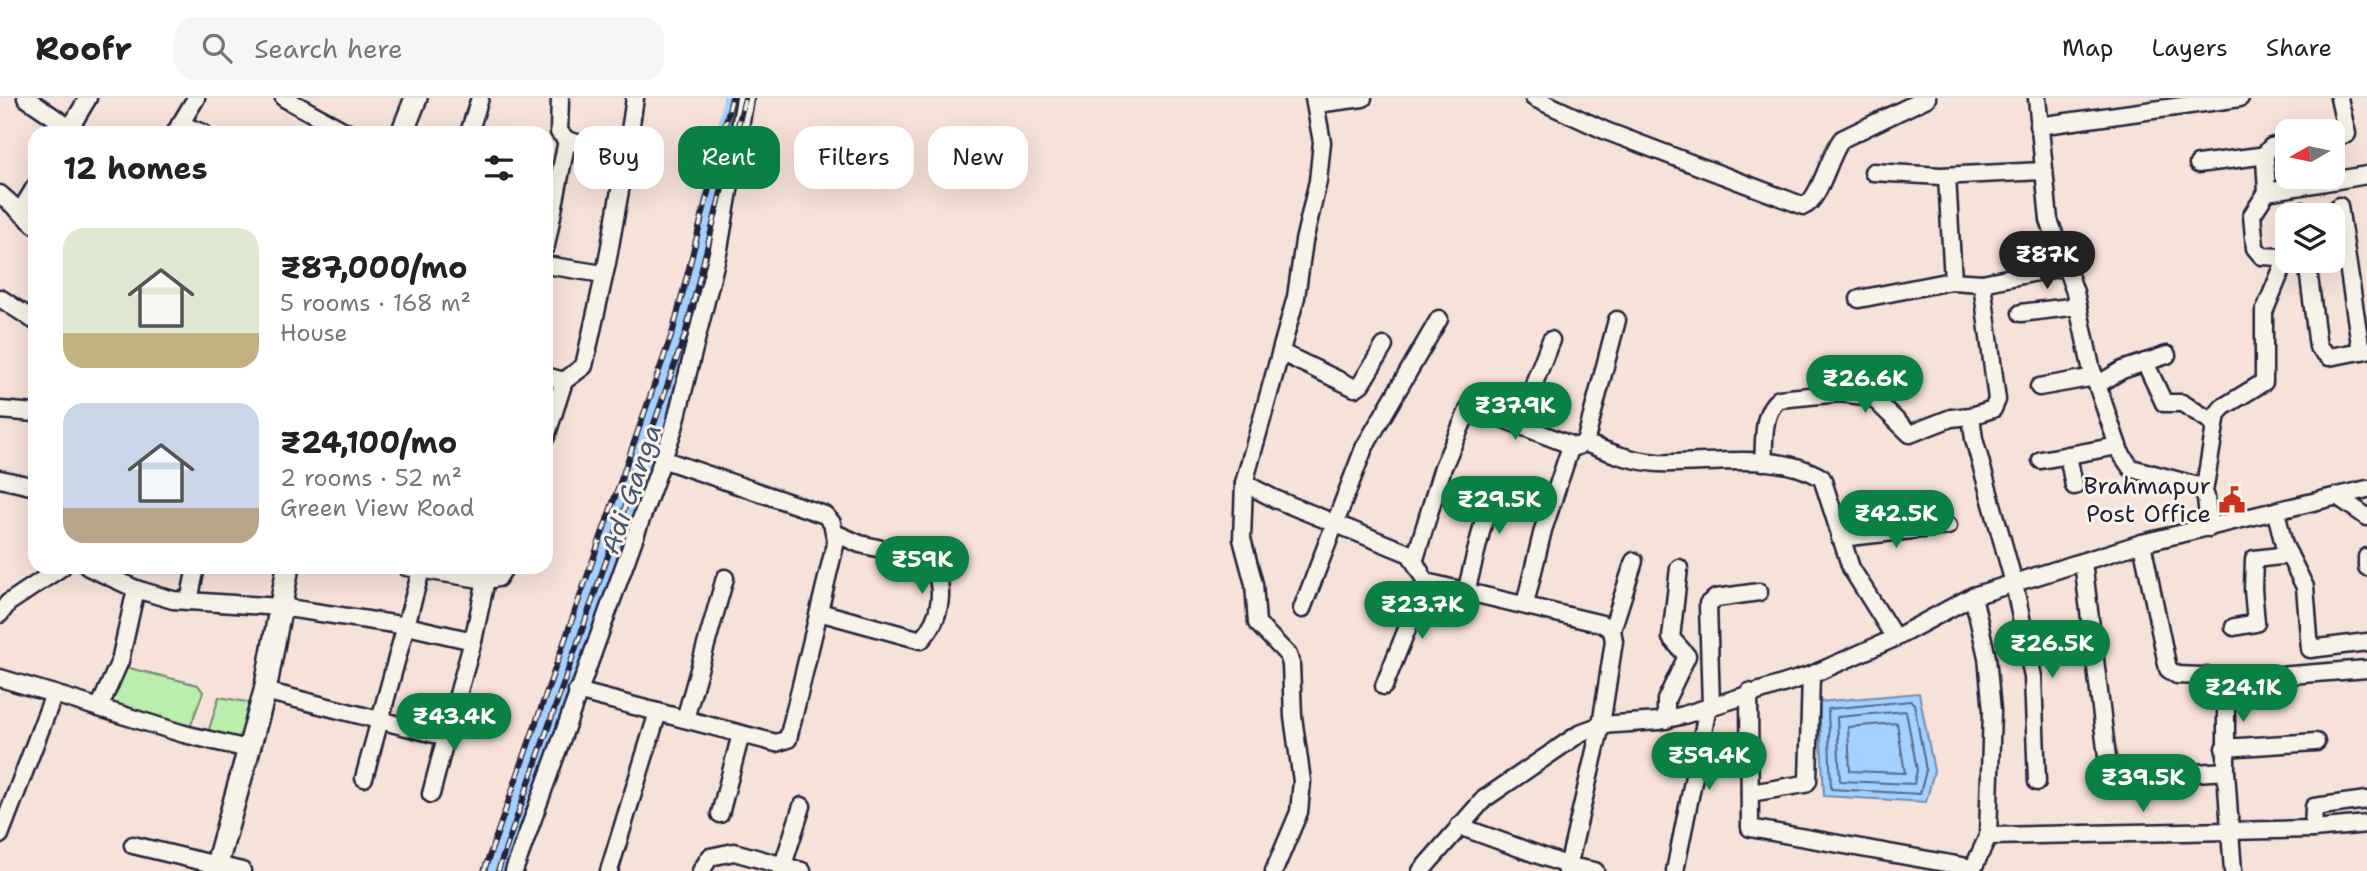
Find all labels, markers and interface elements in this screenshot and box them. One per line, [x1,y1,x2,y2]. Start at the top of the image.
search box [174,17,664,80]
text: Roofr [35,26,132,71]
icon: search [198,29,236,67]
text: Search here [254,31,403,66]
text: Map [2062,32,2113,64]
text: Layers [2151,32,2228,64]
text: Share [2266,32,2332,64]
north arrow [2275,119,2345,189]
map controls [2275,119,2345,273]
chip: Buy [574,126,664,189]
chip: Rent [678,126,780,189]
chip: Filters [794,126,914,189]
chip: New [928,126,1028,189]
text: 12 homes [63,148,207,189]
icon: filters [480,149,518,187]
button: layers [2275,203,2345,273]
pin: ₹87K [2006,232,2088,291]
text: ₹87K [2015,239,2079,269]
text: ₹87,000/mo [280,247,467,288]
icon: home [119,256,203,340]
text: 5 rooms · 168 m² [280,288,471,318]
text: House [280,318,348,348]
pin: ₹26.6K [1808,356,1922,415]
text: ₹26.6K [1822,363,1908,393]
pin: ₹37.9K [1458,382,1572,442]
text: ₹37.9K [1475,390,1555,420]
water label: Adi Ganga [592,419,669,558]
text: ₹24,100/mo [280,422,457,463]
icon: home [119,431,203,515]
text: 2 rooms · 52 m² [280,463,462,493]
place label: Brahmapur Post Office [2083,470,2211,530]
pin: ₹29.5K [1442,476,1556,536]
text: ₹29.5K [1457,484,1541,514]
public building icon: Brahmapur Post Office [2217,485,2247,515]
pin: ₹42.5K [1839,490,1953,550]
text: Green View Road [280,493,474,523]
text: ₹42.5K [1854,498,1938,528]
pin: ₹59K [881,536,963,596]
text: ₹59K [891,544,953,574]
pin: ₹23.7K [1365,582,1479,641]
text: ₹23.7K [1380,589,1464,619]
pin: ₹26.5K [1995,620,2109,680]
text: ₹26.5K [2010,628,2094,658]
pin: ₹24.1K [2186,664,2300,724]
text: ₹24.1K [2205,672,2281,702]
pin: ₹43.4K [397,694,511,753]
text: ₹43.4K [412,701,496,731]
pin: ₹59.4K [1652,732,1766,792]
text: ₹59.4K [1668,740,1750,770]
pin: ₹39.5K [2086,754,2200,814]
text: ₹39.5K [2101,762,2185,792]

